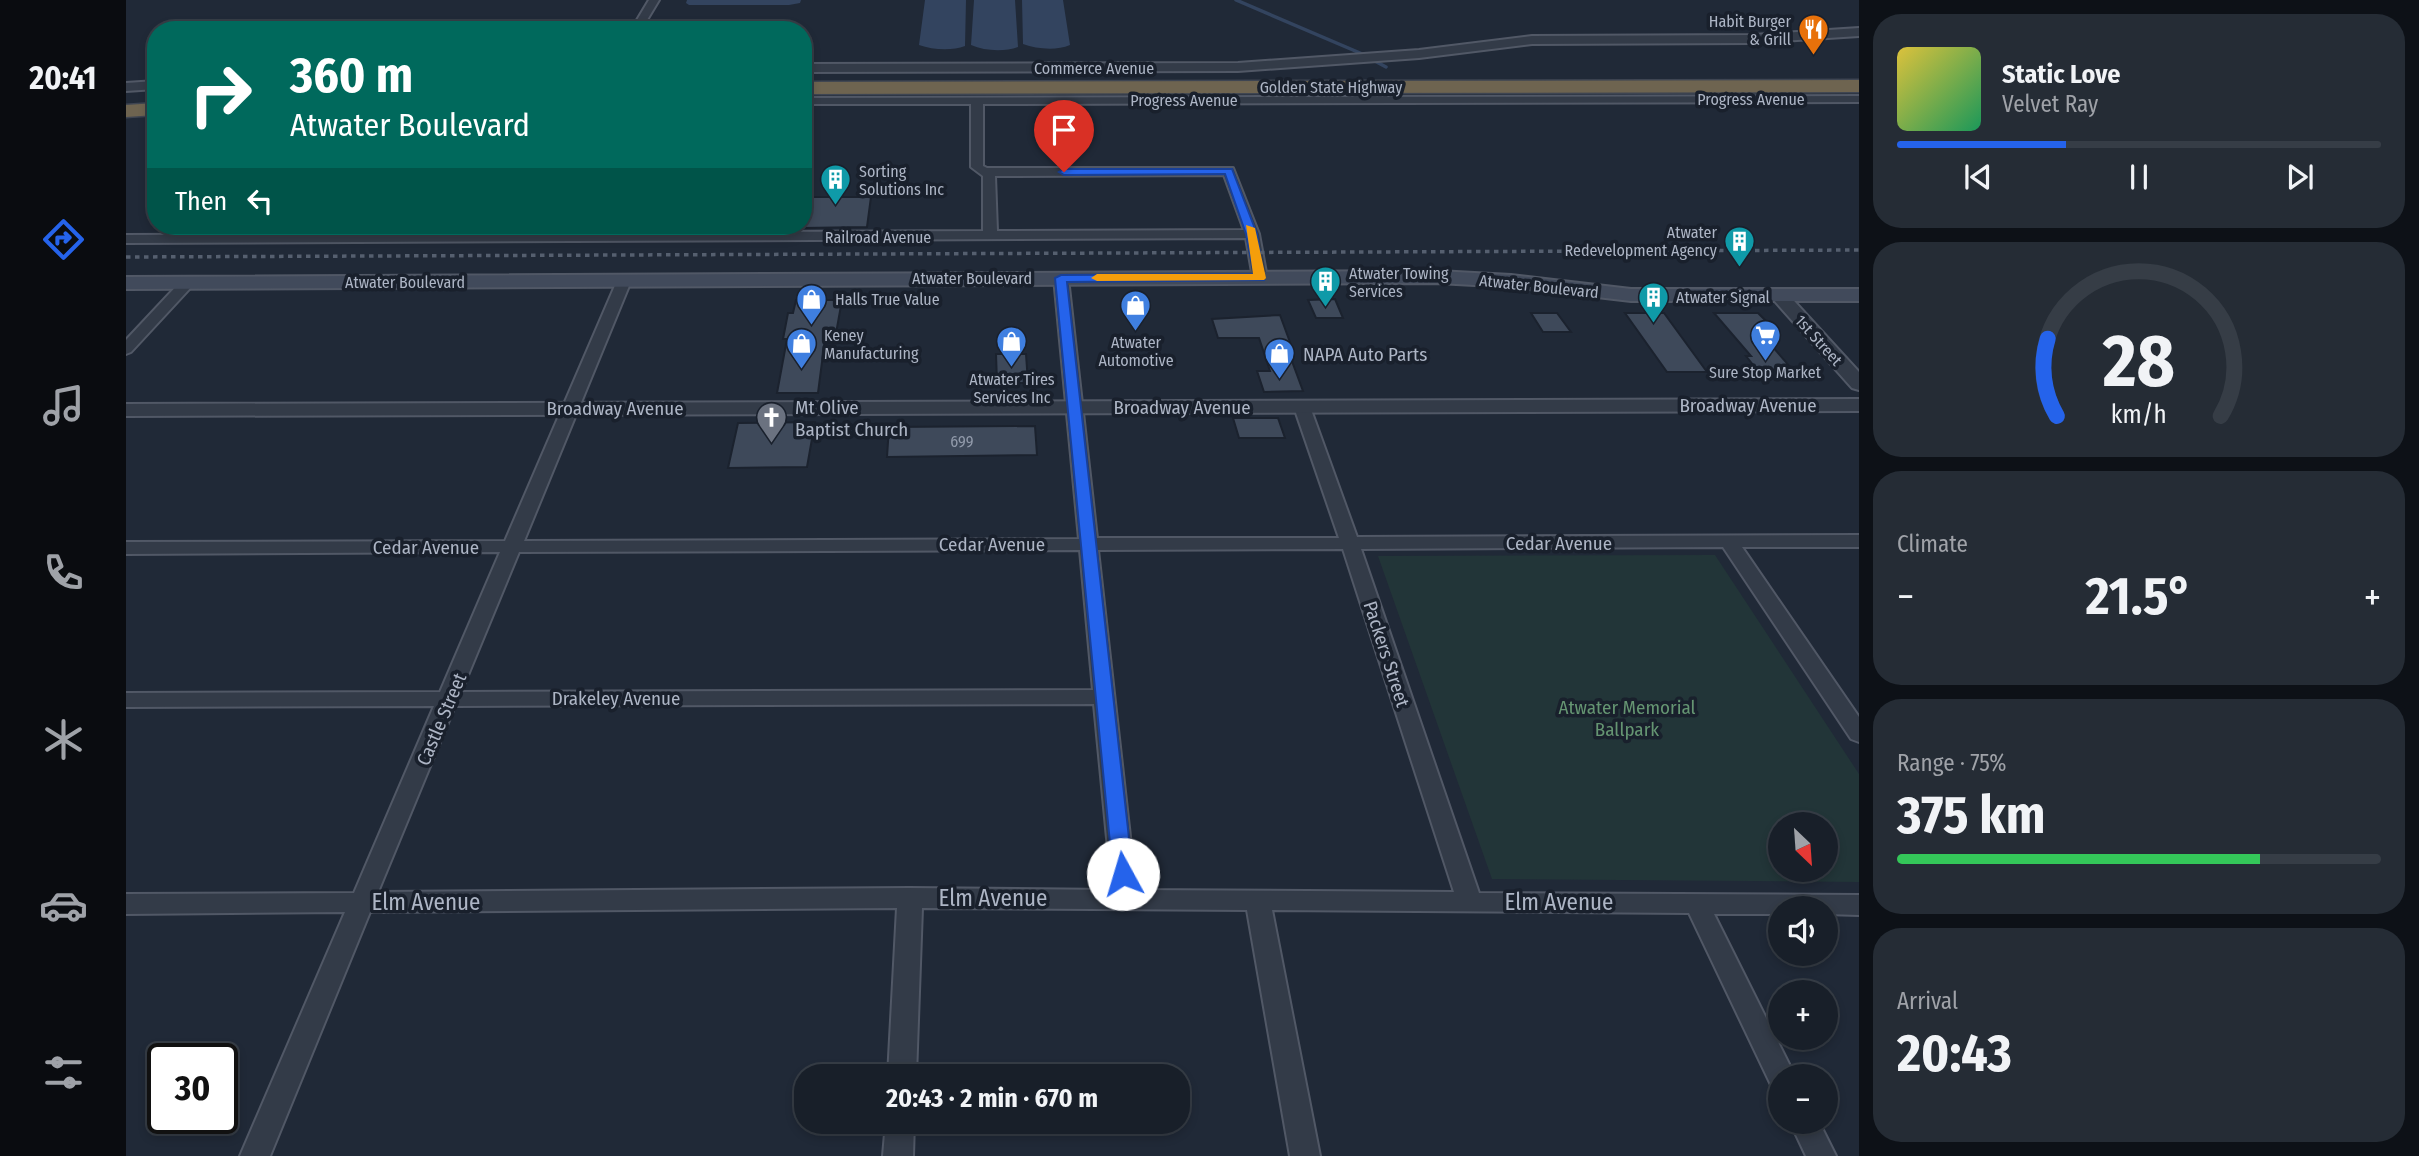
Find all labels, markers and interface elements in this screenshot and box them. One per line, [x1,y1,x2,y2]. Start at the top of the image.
place label: Habit Burger & Grill [1709,12,1791,49]
restaurant icon: Habit Burger & Grill [1797,13,1831,57]
text: 360 m [290,46,413,105]
icon: right [175,49,266,140]
text: 20:41 [29,59,97,97]
street label: Commerce Avenue [1034,59,1154,78]
text: Static Love [2002,59,2120,90]
street label: Golden State Highway [1260,78,1403,97]
street label: Progress Avenue [1697,90,1805,109]
text: Velvet Ray [2002,90,2098,118]
street label: Progress Avenue [1130,91,1238,110]
pin [1034,100,1094,172]
text: Atwater Boulevard [290,106,530,144]
icon: arrive [1045,111,1083,149]
icon: previous [1959,158,1997,196]
icon: pause [2120,158,2158,196]
icon: next [2281,158,2319,196]
place label: Sorting Solutions Inc [859,162,944,199]
building icon: Sorting Solutions Inc [819,163,853,207]
icon: left [241,182,279,220]
text: Then [175,186,227,217]
icon: directions [39,215,88,264]
place label: Atwater Redevelopment Agency [1565,223,1718,260]
building icon: Atwater Redevelopment Agency [1723,224,1757,268]
street label: Railroad Avenue [825,228,931,247]
place label: Atwater Towing Services [1349,264,1449,301]
building icon: Atwater Towing Services [1309,265,1343,309]
street label: Atwater Boulevard [912,269,1032,288]
street label: Atwater Boulevard [1478,271,1600,302]
street label: Atwater Boulevard [345,273,465,292]
building icon: Atwater Signal [1636,280,1670,324]
shop icon: Halls True Value [795,282,829,326]
shop icon: Atwater Automotive [1119,288,1153,332]
place label: Atwater Signal [1676,288,1770,307]
place label: Halls True Value [835,290,940,309]
street label: 1st Street [1791,311,1847,370]
supermarket icon: Sure Stop Market [1748,318,1782,362]
text: 28 [2102,318,2175,405]
shop icon: Atwater Tires Services Inc [995,325,1029,369]
place label: Keney Manufacturing [824,326,919,363]
shop icon: Keney Manufacturing [784,327,818,371]
place label: Atwater Automotive [1098,333,1174,370]
shop icon: NAPA Auto Parts [1263,337,1297,381]
place label: NAPA Auto Parts [1303,343,1427,366]
place label: Sure Stop Market [1709,363,1822,382]
place label: Atwater Tires Services Inc [969,370,1055,407]
icon: music [39,381,88,430]
street label: Broadway Avenue [1679,394,1817,417]
place label: Mt Olive Baptist Church [795,396,908,441]
street label: Broadway Avenue [1113,396,1251,419]
street label: Broadway Avenue [546,397,684,420]
text: km/h [2111,399,2167,429]
church icon: Mt Olive Baptist Church [755,401,789,445]
house number: 699 [950,432,974,451]
text: Climate [1897,530,1968,558]
street label: Cedar Avenue [1506,532,1612,555]
street label: Cedar Avenue [939,533,1045,556]
street label: Cedar Avenue [373,536,479,559]
icon: phone [39,548,88,597]
text: 21.5° [2085,565,2192,628]
text: − [1897,574,1914,620]
text: + [2364,574,2381,620]
street label: Packers Street [1359,598,1415,711]
street label: Castle Street [412,669,472,769]
street label: Drakeley Avenue [552,687,680,710]
park label: Atwater Memorial Ballpark [1558,696,1696,741]
icon: climate [39,715,88,764]
text: Range · 75% [1897,749,2006,777]
text: 375 km [1897,784,2045,847]
north arrow [1768,812,1838,882]
map controls [1768,812,1838,1134]
position arrow [1086,837,1160,911]
icon: car [39,881,88,930]
street label: Elm Avenue [939,884,1047,912]
street label: Elm Avenue [372,888,480,916]
street label: Elm Avenue [1505,888,1613,916]
button: sound [1768,896,1838,966]
button: + [1768,980,1838,1050]
text: Arrival [1897,987,1958,1015]
text: 20:43 [1897,1022,2012,1085]
speed limit sign: 30 [147,1043,238,1134]
icon: filters [39,1048,88,1097]
button: − [1768,1064,1838,1134]
text: 20:43 · 2 min · 670 m [886,1083,1098,1114]

